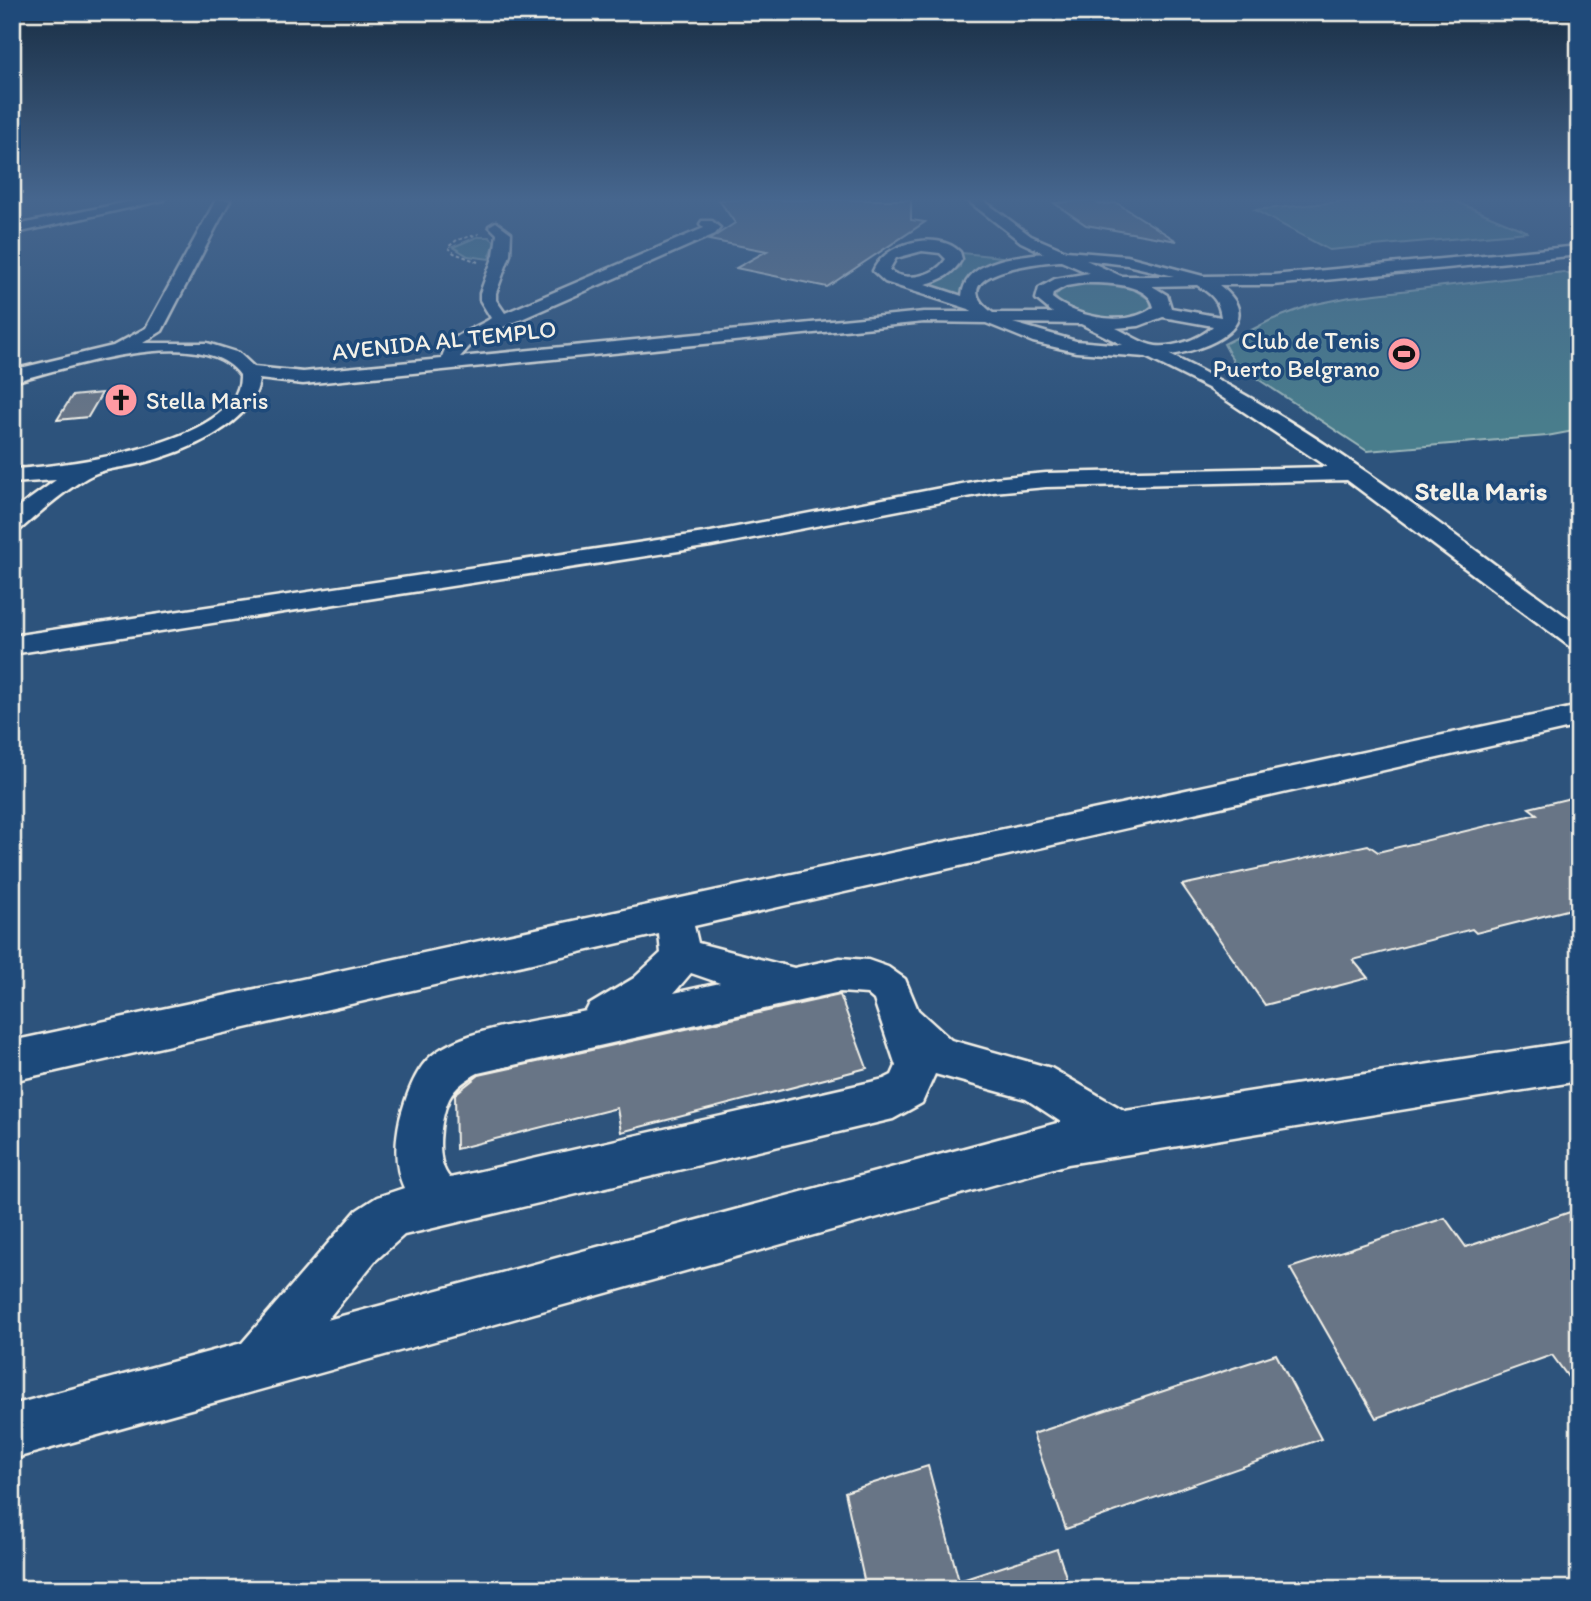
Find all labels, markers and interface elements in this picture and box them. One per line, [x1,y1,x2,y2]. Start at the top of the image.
street label: AVENIDA AL TEMPLO [330,314,558,366]
place label: Club de Tenis Puerto Belgrano [1213,326,1380,383]
sports icon: Club de Tenis Puerto Belgrano [1385,335,1423,373]
church icon: Stella Maris [102,381,140,419]
place label: Stella Maris [146,386,268,415]
district label: Stella Maris [1415,475,1547,507]

